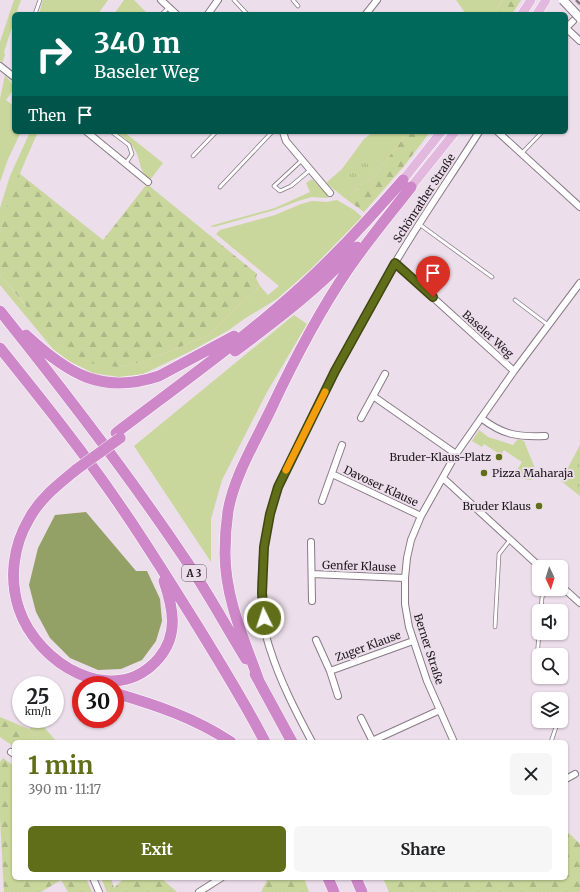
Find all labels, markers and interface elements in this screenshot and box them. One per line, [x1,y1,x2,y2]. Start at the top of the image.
text: 340 m [94,25,180,61]
icon: right [28,28,80,80]
text: Baseler Weg [94,60,199,83]
icon: arrive [74,104,96,126]
text: Then [28,106,66,125]
street label: Schönrather Straße [390,151,458,245]
pin [416,256,450,297]
icon: arrive [422,262,444,284]
street label: Baseler Weg [459,307,517,361]
place label: Bruder-Klaus-Platz [390,450,491,464]
marker: Bruder-Klaus-Platz [494,452,504,462]
street label: Davoser Klause [342,463,421,509]
place label: Pizza Maharaja [492,466,573,480]
marker: Pizza Maharaja [479,468,489,478]
place label: Bruder Klaus [462,499,531,513]
marker: Bruder Klaus [534,501,544,511]
street label: Genfer Klause [322,558,396,574]
north arrow [532,560,568,596]
map controls [532,560,568,728]
road number: A 3 [182,565,206,581]
position arrow [243,597,285,639]
button: sound [532,604,568,640]
street label: Berner Straße [411,612,447,686]
street label: Zuger Klause [333,628,403,664]
button: search [532,648,568,684]
speed limit sign: 30 [72,676,124,728]
text: 25 [27,684,49,709]
button: layers [532,692,568,728]
text: km/h [25,705,51,718]
text: 1 min [28,750,93,781]
button: close [510,753,552,795]
text: 390 m · 11:17 [28,781,101,798]
button: Exit [28,826,286,872]
button: Share [294,826,552,872]

